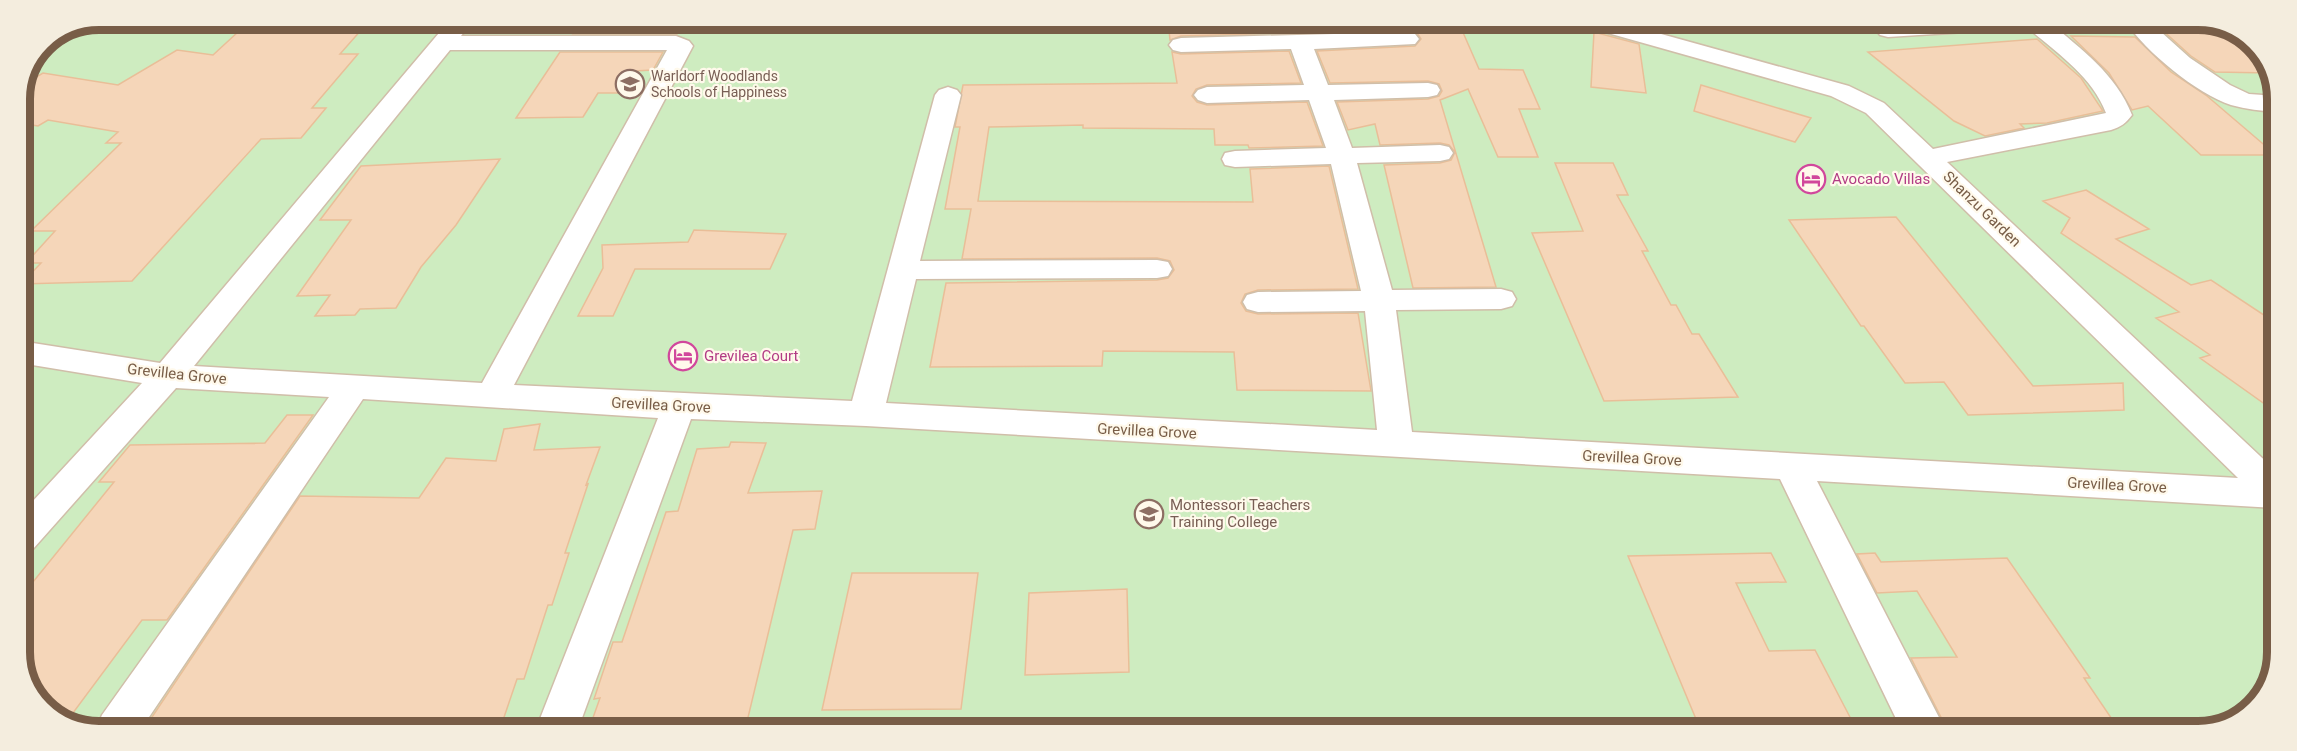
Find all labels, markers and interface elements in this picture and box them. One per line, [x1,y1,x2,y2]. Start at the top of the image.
school or university icon: Warldorf Woodlands Schools of Happiness [614,68,646,100]
place label: Warldorf Woodlands Schools of Happiness [651,68,787,100]
hotel icon: Avocado Villas [1795,163,1827,195]
street label: Shanzu Garden [1939,167,2025,251]
place label: Avocado Villas [1832,170,1930,188]
hotel icon: Grevilea Court [667,340,699,372]
place label: Grevilea Court [704,347,798,365]
street label: Grevillea Grove [126,360,228,388]
street label: Grevillea Grove [611,393,711,417]
street label: Grevillea Grove [1097,419,1197,443]
street label: Grevillea Grove [1582,446,1682,470]
street label: Grevillea Grove [2067,473,2167,497]
place label: Montessori Teachers Training College [1170,496,1310,531]
school or university icon: Montessori Teachers Training College [1133,498,1165,530]

